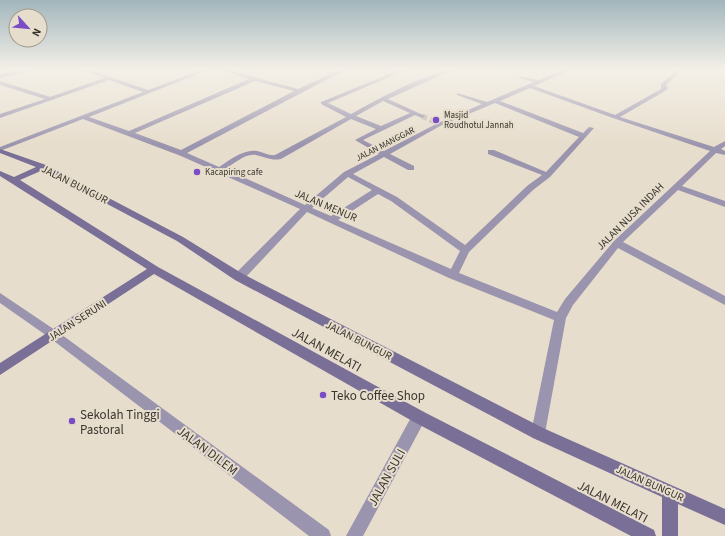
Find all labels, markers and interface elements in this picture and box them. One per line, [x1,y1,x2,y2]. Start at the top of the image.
north arrow [8,8,48,48]
text: N [28,26,45,39]
place label: Masjid Roudhotul Jannah [444,109,514,132]
marker: Masjid Roudhotul Jannah [431,115,441,125]
street label: JALAN MANGGAR [354,124,417,165]
street label: JALAN BUNGUR [39,161,111,208]
place label: Kacapiring cafe [205,166,263,179]
marker: Kacapiring cafe [192,167,202,177]
street label: JALAN NUSA INDAH [593,179,667,253]
street label: JALAN MENUR [292,186,359,225]
street label: JALAN SERUNI [45,296,109,345]
street label: JALAN BUNGUR [323,317,395,364]
street label: JALAN MELATI [288,323,365,376]
place label: Teko Coffee Shop [331,387,425,405]
marker: Teko Coffee Shop [318,390,328,400]
place label: Sekolah Tinggi Pastoral [80,406,160,439]
marker: Sekolah Tinggi Pastoral [67,416,77,426]
street label: JALAN DILEM [173,422,241,480]
street label: JALAN SULI [364,446,410,509]
street label: JALAN BUNGUR [614,462,686,505]
street label: JALAN MELATI [574,476,651,527]

